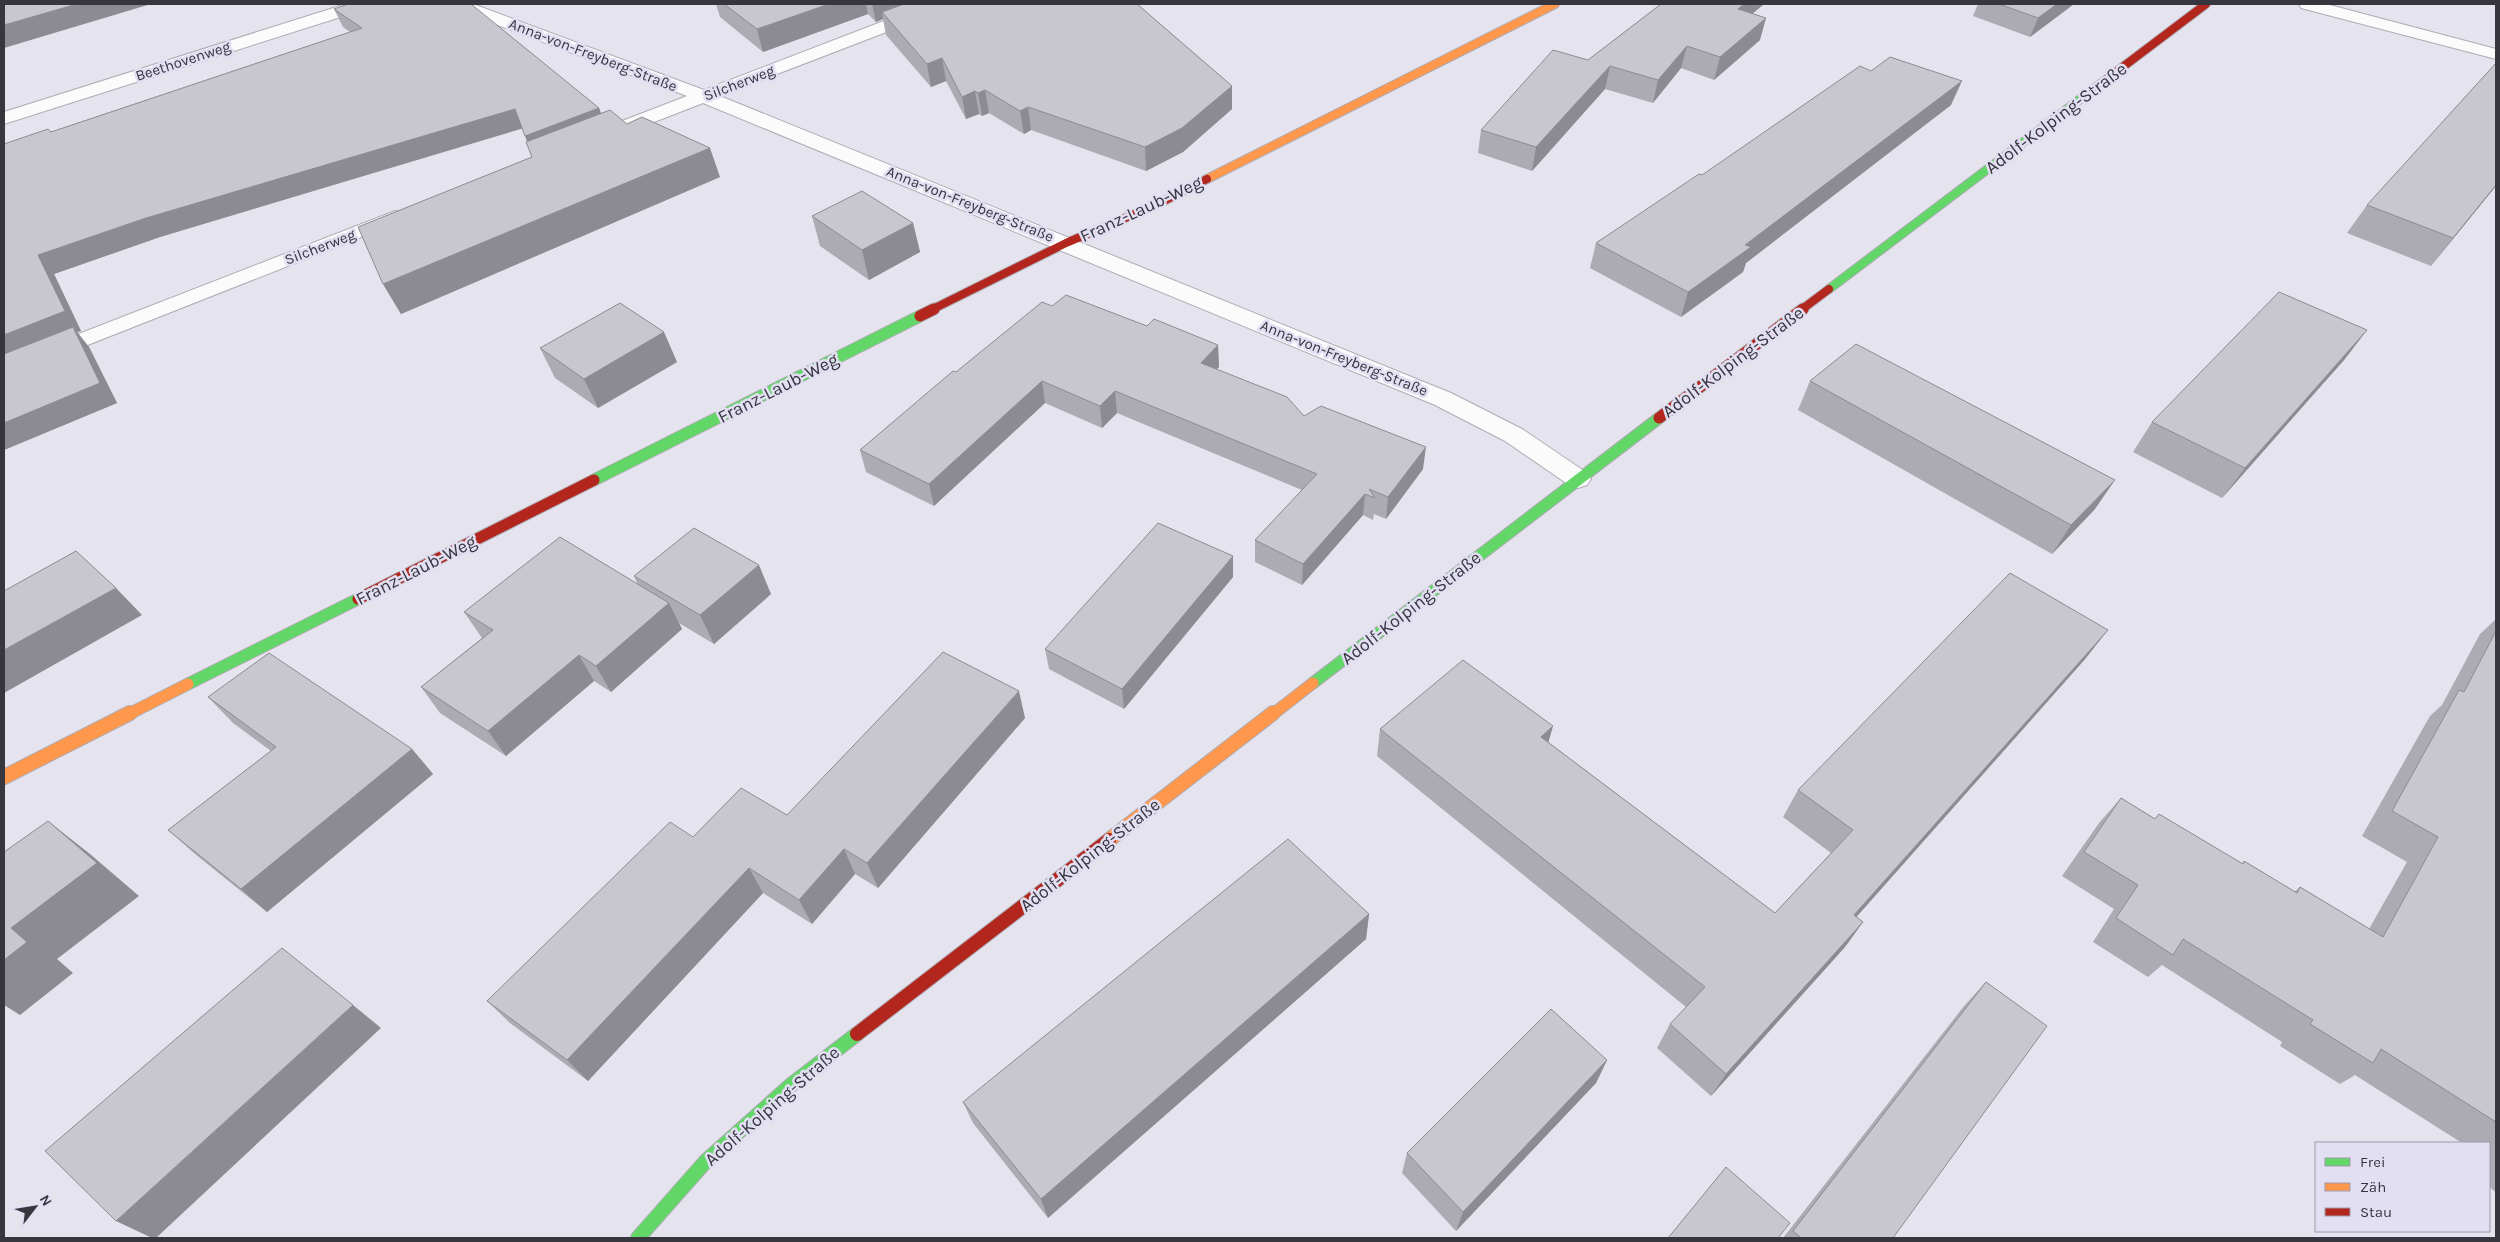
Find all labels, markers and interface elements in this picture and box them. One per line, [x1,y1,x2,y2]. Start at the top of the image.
street label: Anna-von-Freyberg-Straße [506,15,680,95]
street label: Beethovenweg [133,37,233,85]
street label: Adolf-Kolping-Straße [1981,58,2131,178]
street label: Silcherweg [701,61,778,105]
street label: Anna-von-Freyberg-Straße [884,162,1056,246]
street label: Franz-Laub-Weg [1076,171,1206,247]
street label: Silcherweg [282,225,359,269]
street label: Adolf-Kolping-Straße [1658,302,1808,422]
street label: Anna-von-Freyberg-Straße [1258,316,1430,400]
street label: Franz-Laub-Weg [714,348,842,428]
street label: Franz-Laub-Weg [352,530,480,610]
street label: Adolf-Kolping-Straße [1337,546,1485,670]
street label: Adolf-Kolping-Straße [1016,793,1164,917]
street label: Adolf-Kolping-Straße [700,1041,844,1171]
legend [2315,1142,2490,1232]
text: Frei [2360,1153,2385,1171]
text: Zäh [2360,1178,2386,1196]
north arrow [10,1182,60,1232]
text: N [36,1192,56,1209]
text: Stau [2360,1203,2392,1221]

